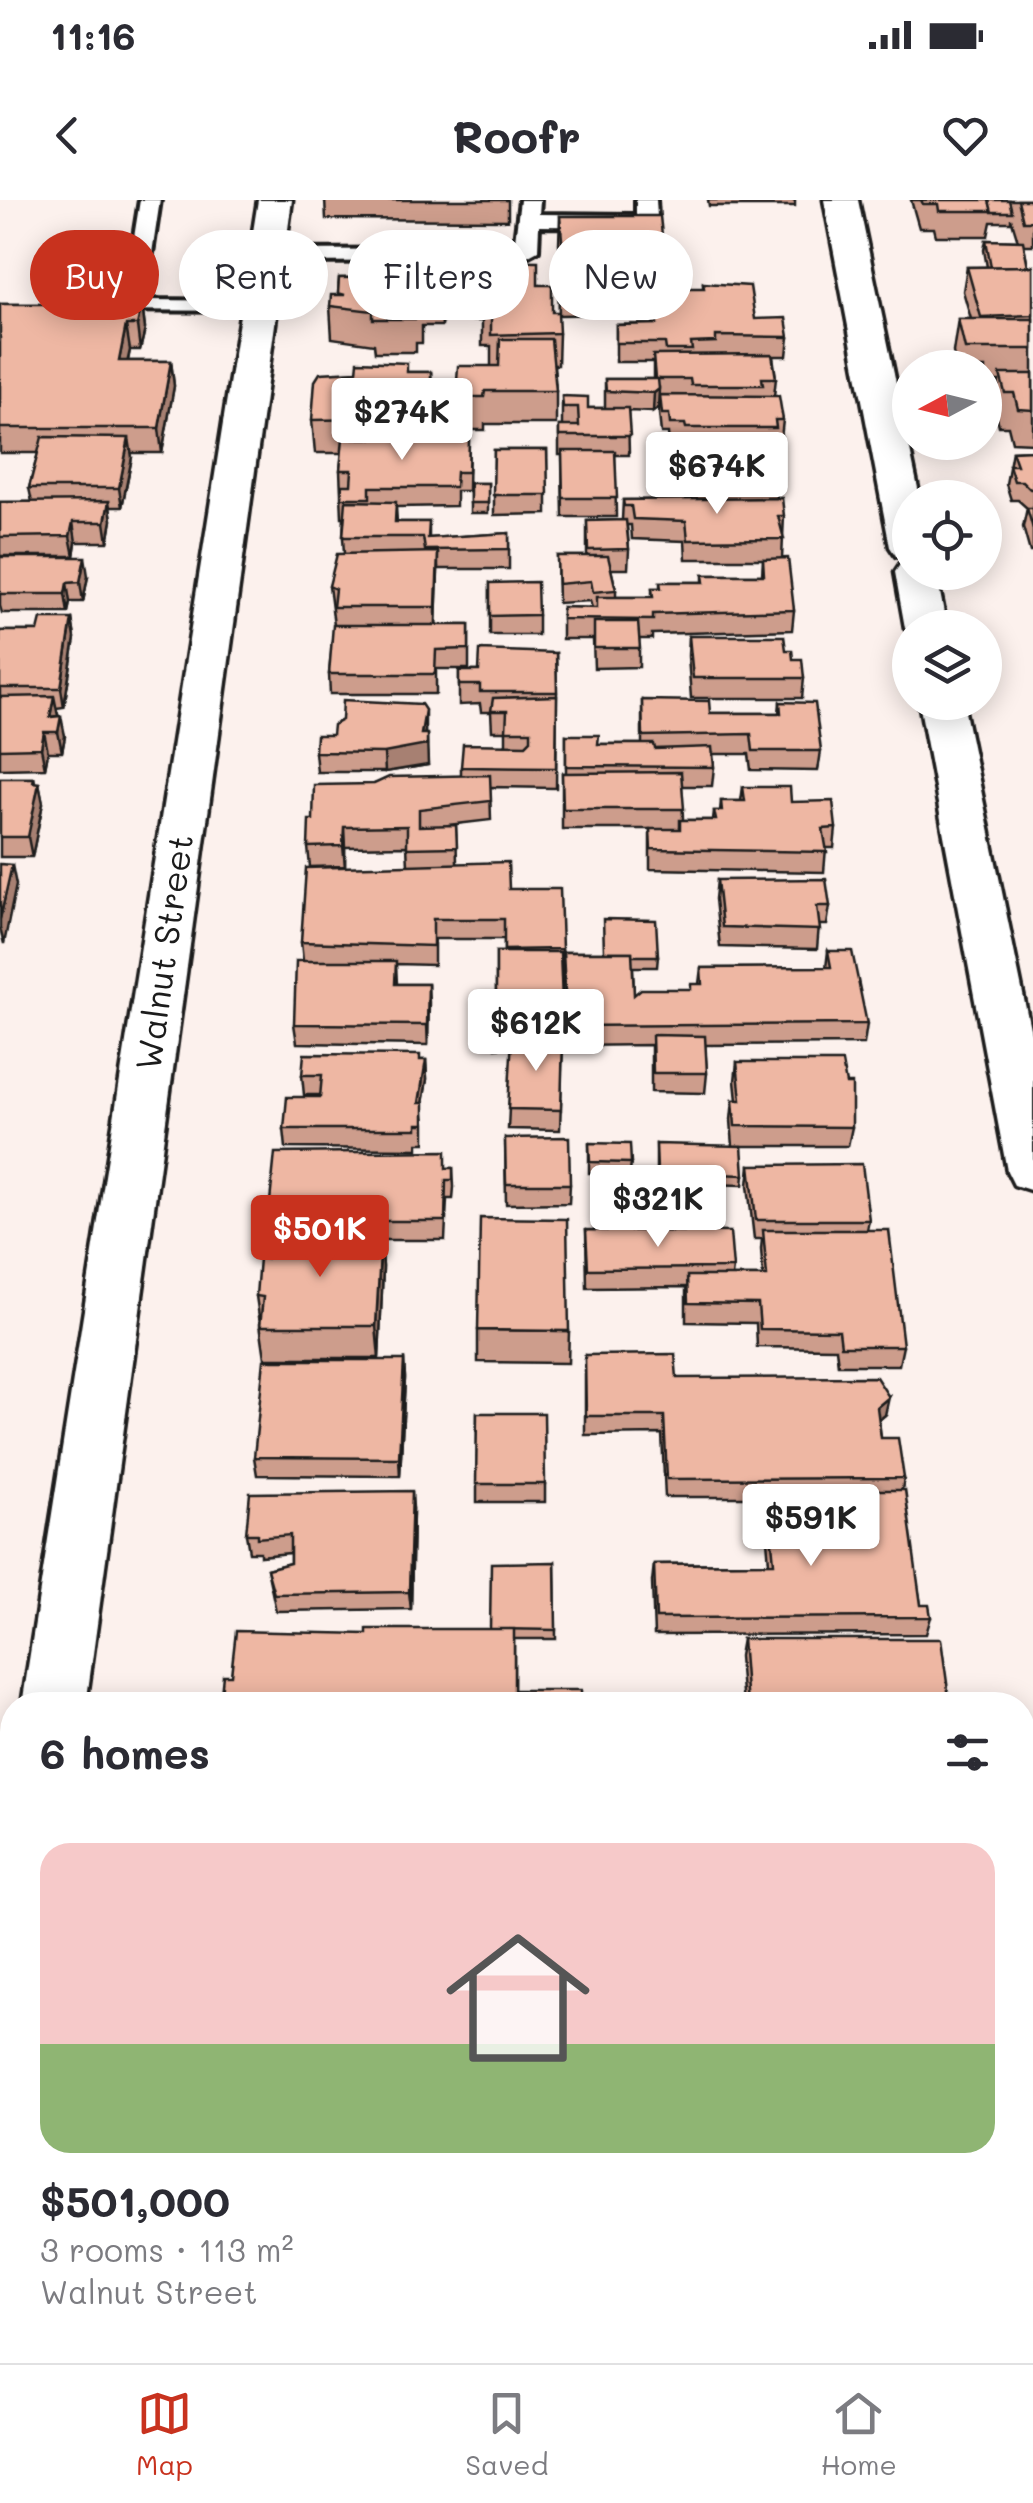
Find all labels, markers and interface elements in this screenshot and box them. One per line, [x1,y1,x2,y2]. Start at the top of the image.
text: 11:16 [50,10,136,60]
text: Roofr [452,106,581,164]
icon: back [40,108,95,163]
icon: heart [938,108,993,163]
chip: Buy [30,230,159,320]
chip: Rent [179,230,328,320]
chip: Filters [348,230,529,320]
chip: New [549,230,693,320]
north arrow [892,350,1002,460]
map controls [892,350,1002,720]
pin: $274K [332,378,472,463]
text: $274K [354,389,450,431]
pin: $674K [647,432,787,517]
text: $674K [668,443,766,485]
button: locate [892,480,1002,590]
button: layers [892,610,1002,720]
street label: Walnut Street [124,831,202,1073]
pin: $612K [466,989,606,1074]
text: $612K [490,1000,582,1042]
pin: $321K [588,1165,728,1250]
text: $321K [612,1176,704,1218]
pin: $501K [250,1195,390,1280]
text: $501K [273,1206,367,1248]
pin: $591K [741,1484,881,1569]
text: $591K [765,1495,857,1537]
text: 6 homes [40,1725,210,1780]
icon: filters [940,1725,995,1780]
icon: home [428,1908,608,2088]
text: $501,000 [40,2173,230,2228]
text: 3 rooms · 113 m² [40,2228,294,2270]
text: Walnut Street [40,2270,257,2312]
tab: Map [136,2386,193,2482]
tab: Saved [465,2386,548,2482]
tab: Home [821,2386,897,2482]

